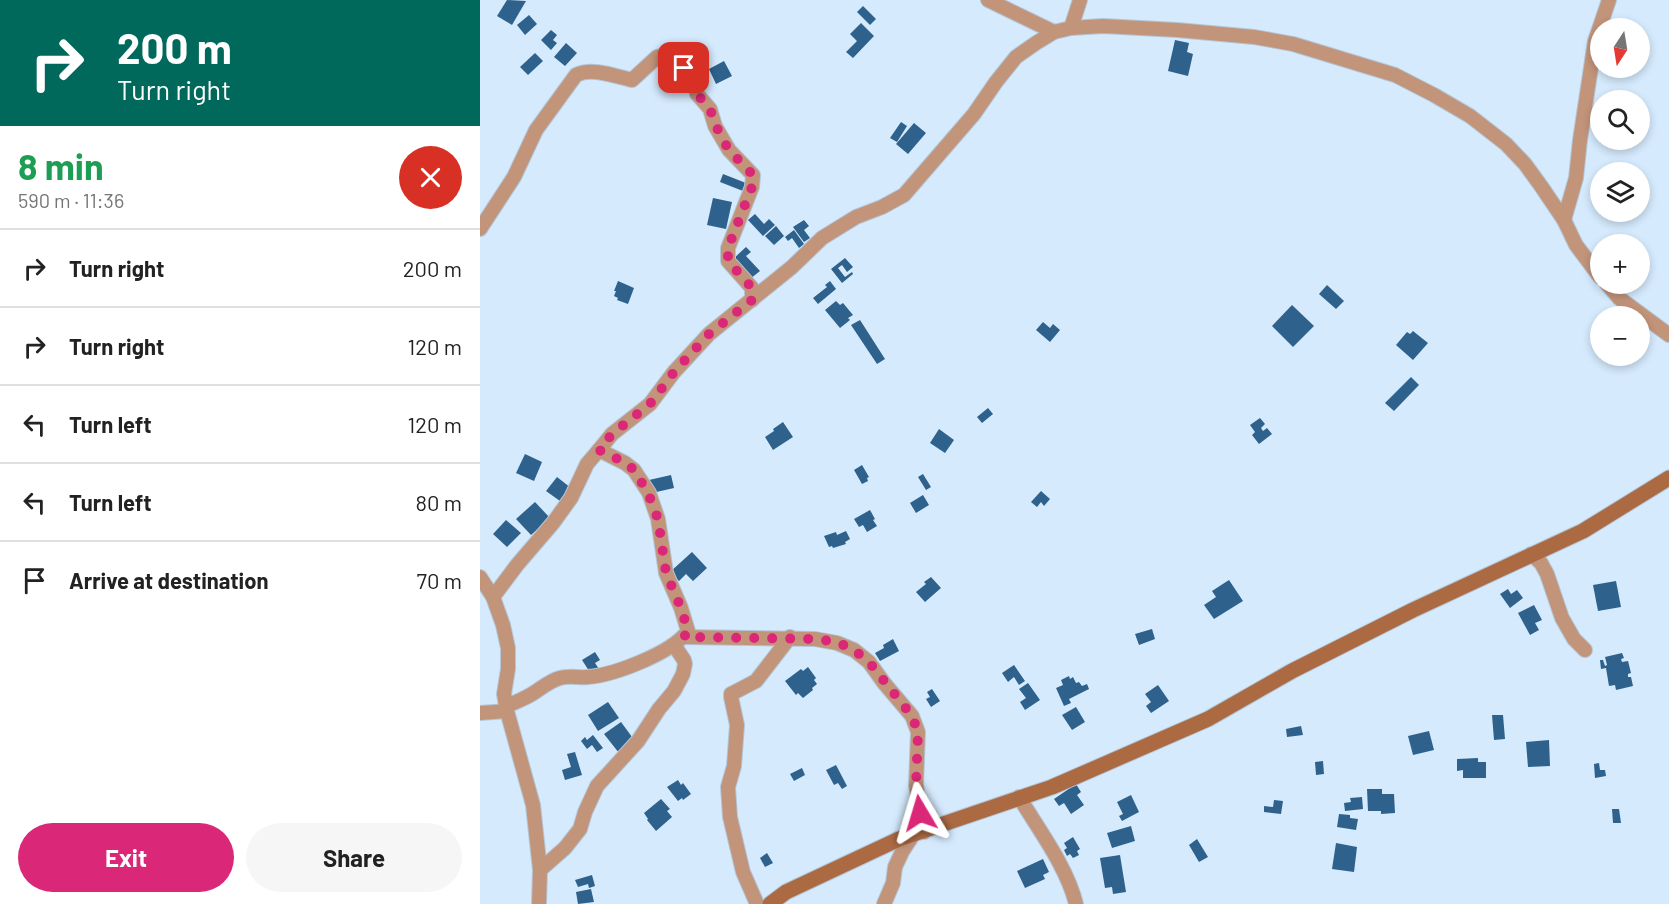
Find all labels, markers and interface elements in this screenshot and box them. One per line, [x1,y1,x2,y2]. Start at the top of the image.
north arrow [1590,18,1650,78]
map controls [1590,18,1650,366]
text: 200 m [117,22,232,72]
icon: right [18,24,96,102]
pin [658,42,709,93]
icon: arrive [667,51,700,84]
text: Turn right [117,73,231,105]
button: search [1590,90,1650,150]
text: 8 min [18,144,104,187]
button: close [399,146,462,209]
button: layers [1590,162,1650,222]
text: 590 m · 11:36 [18,188,124,212]
button: + [1590,234,1650,294]
icon: right [18,252,51,285]
text: Turn right [69,255,164,281]
text: 200 m [403,255,462,281]
button: − [1590,306,1650,366]
icon: right [18,330,51,363]
text: Turn right [69,333,164,359]
text: 120 m [407,333,462,359]
icon: left [18,408,51,441]
text: Turn left [69,411,152,437]
text: 120 m [407,411,462,437]
icon: left [18,486,51,519]
text: Turn left [69,489,152,515]
text: 80 m [416,489,462,515]
icon: arrive [18,564,51,597]
text: Arrive at destination [69,567,268,593]
text: 70 m [417,567,462,593]
position arrow [888,781,952,845]
button: Exit [18,823,234,892]
button: Share [246,823,462,892]

